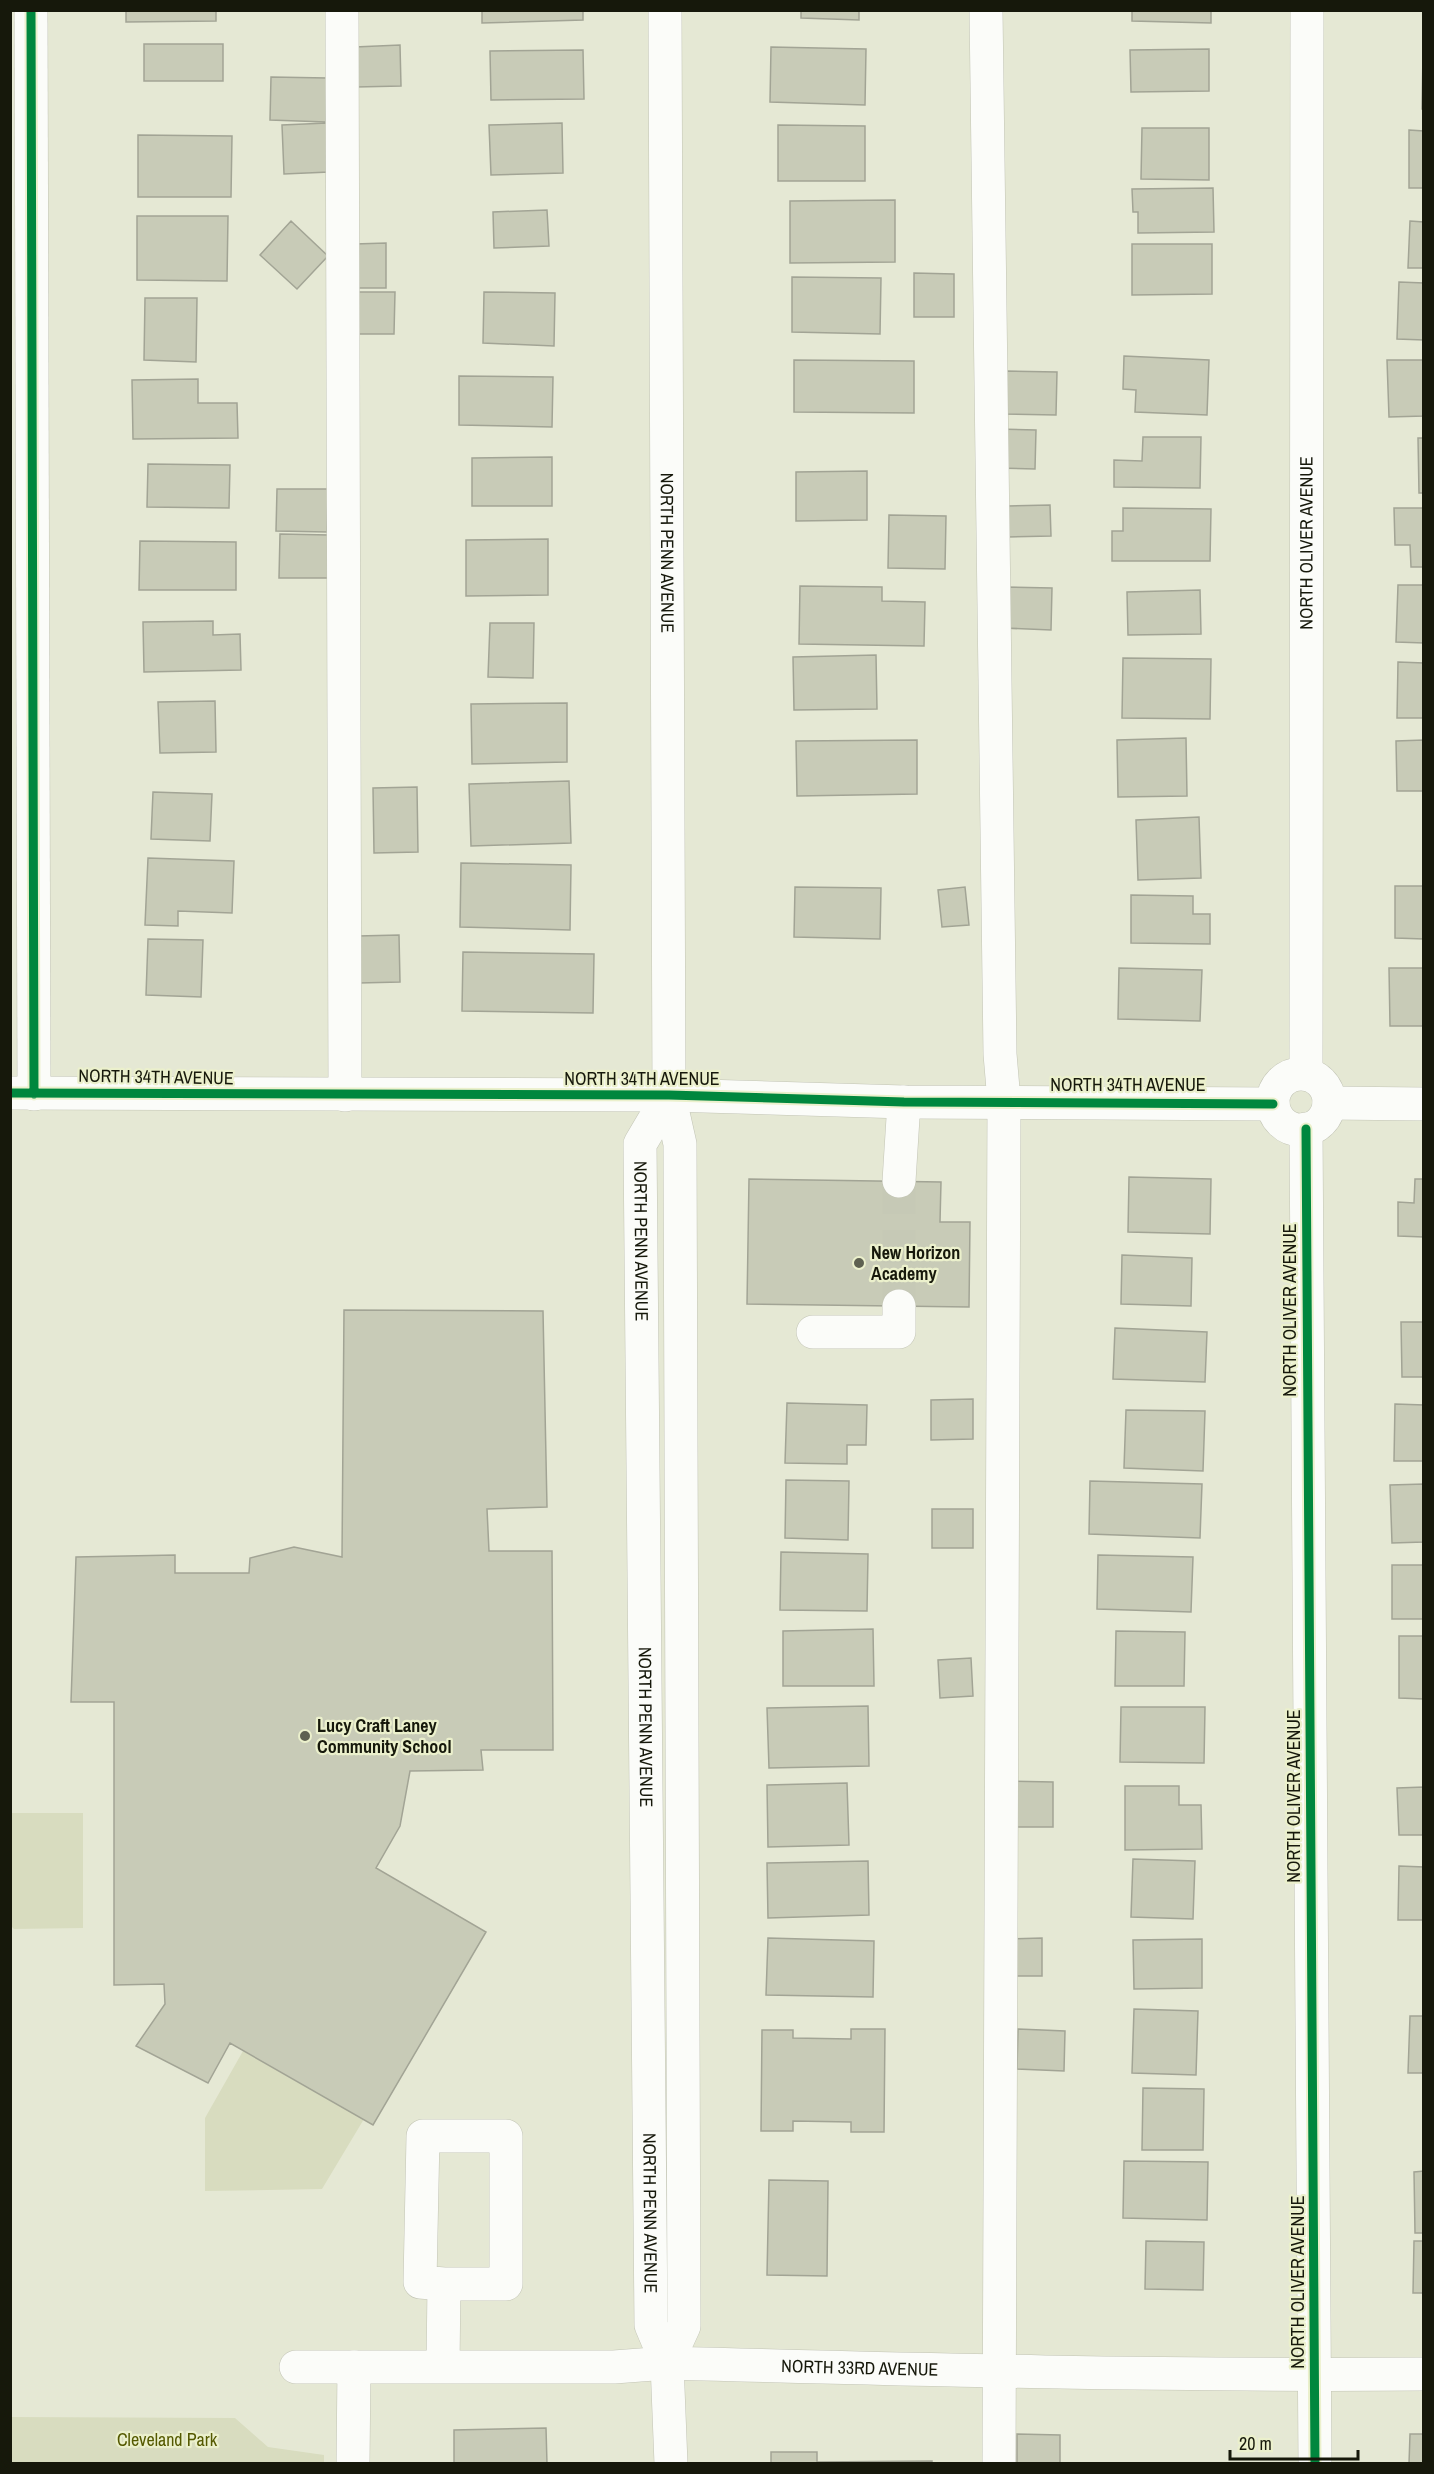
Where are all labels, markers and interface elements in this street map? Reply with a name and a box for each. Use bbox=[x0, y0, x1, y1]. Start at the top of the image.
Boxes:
street label: NORTH OLIVER AVENUE bbox=[1293, 456, 1319, 630]
street label: NORTH PENN AVENUE bbox=[655, 473, 680, 633]
street label: NORTH 34TH AVENUE bbox=[78, 1063, 234, 1090]
street label: NORTH 34TH AVENUE bbox=[564, 1066, 720, 1091]
street label: NORTH 34TH AVENUE bbox=[1050, 1072, 1206, 1097]
street label: NORTH PENN AVENUE bbox=[628, 1161, 655, 1321]
street label: NORTH OLIVER AVENUE bbox=[1277, 1223, 1302, 1397]
place label: New Horizon Academy bbox=[871, 1240, 960, 1286]
marker: New Horizon Academy bbox=[852, 1256, 866, 1270]
street label: NORTH PENN AVENUE bbox=[633, 1647, 659, 1807]
street label: NORTH OLIVER AVENUE bbox=[1281, 1709, 1306, 1883]
place label: Lucy Craft Laney Community School bbox=[317, 1713, 452, 1759]
marker: Lucy Craft Laney Community School bbox=[298, 1729, 312, 1743]
street label: NORTH PENN AVENUE bbox=[637, 2133, 664, 2293]
street label: NORTH OLIVER AVENUE bbox=[1285, 2195, 1310, 2369]
street label: NORTH 33RD AVENUE bbox=[781, 2353, 939, 2382]
scale bar bbox=[1230, 2423, 1358, 2461]
park label: Cleveland Park bbox=[117, 2427, 218, 2452]
text: 20 m bbox=[1239, 2431, 1272, 2456]

